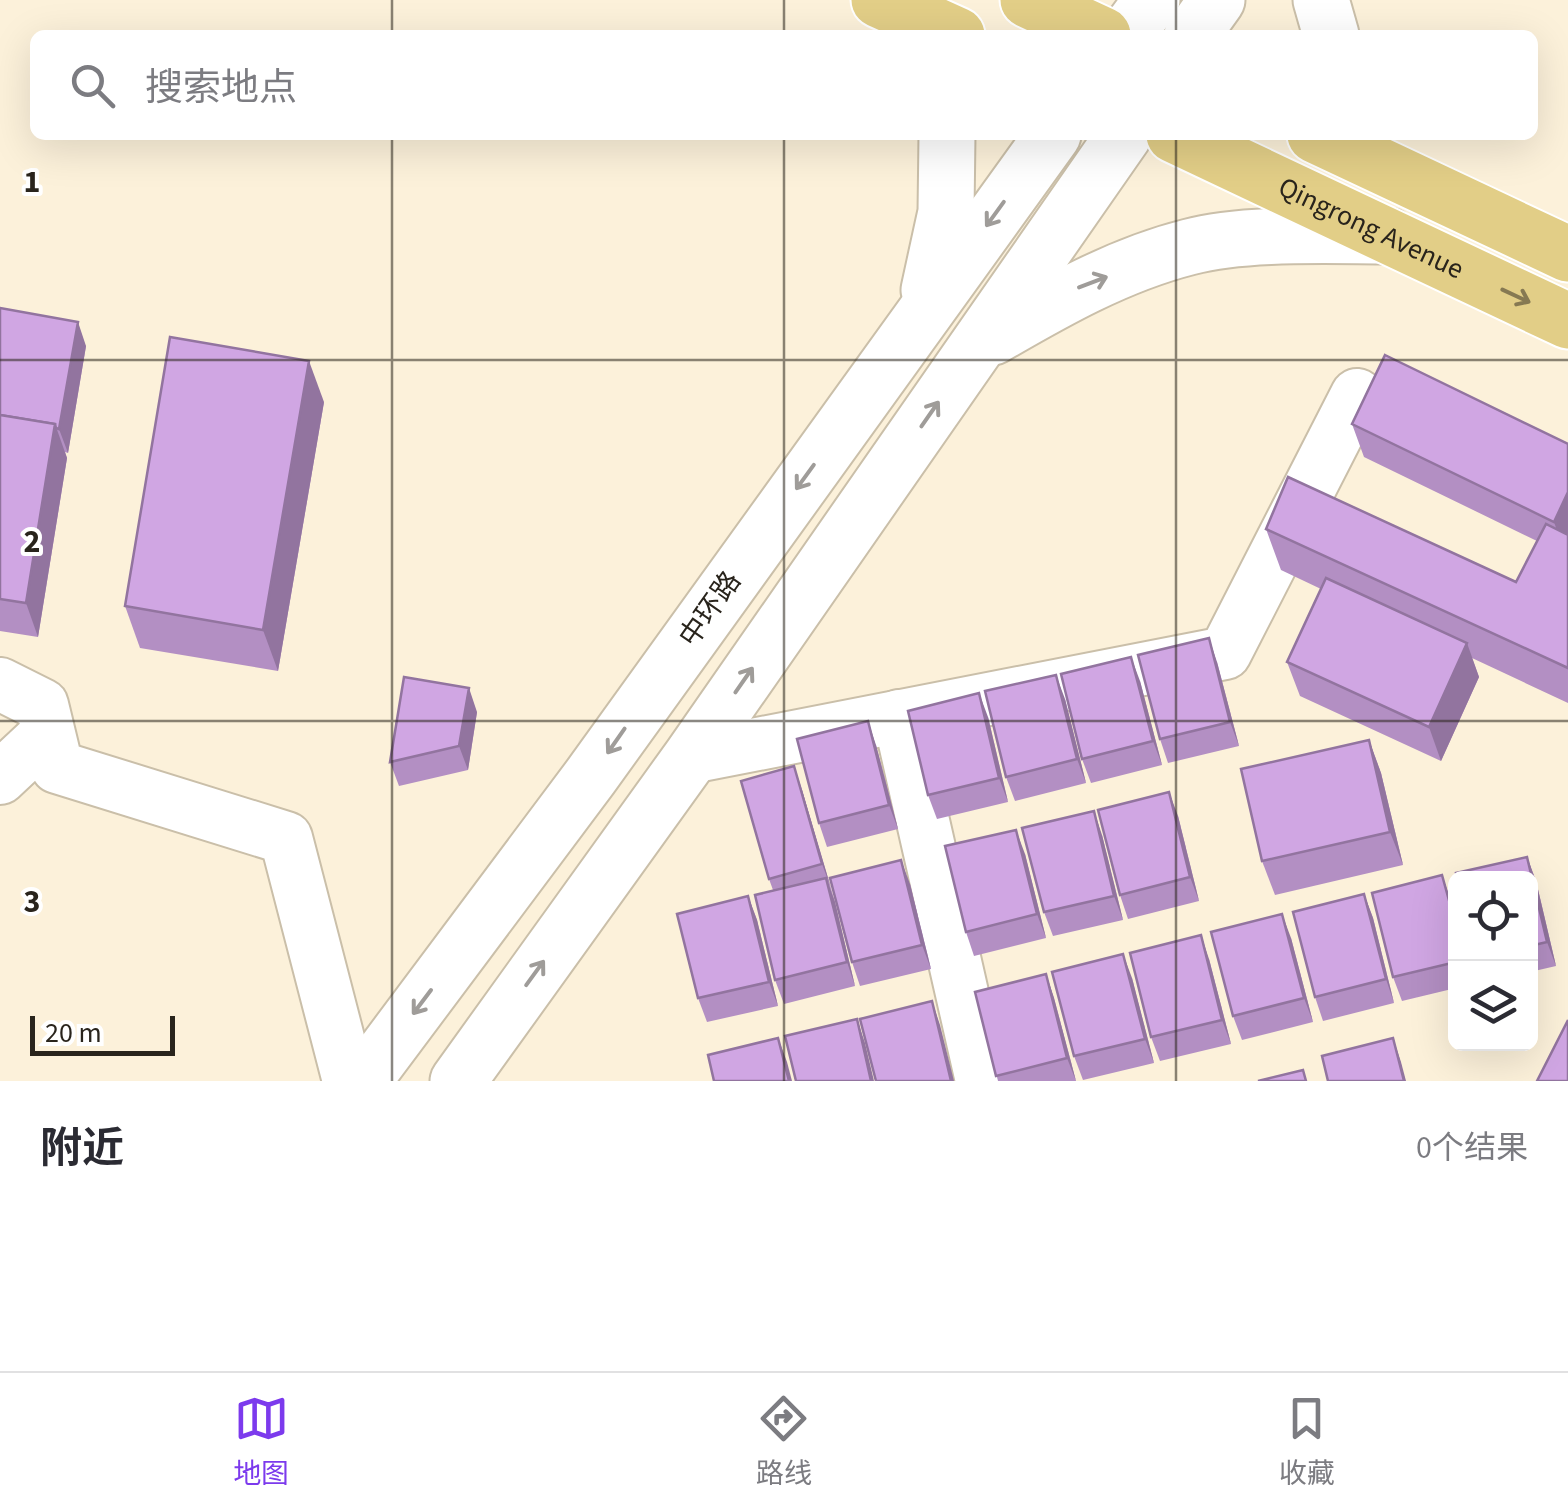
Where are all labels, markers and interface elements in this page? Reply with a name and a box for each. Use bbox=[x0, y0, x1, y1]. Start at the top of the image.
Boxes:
search box bbox=[30, 30, 1538, 140]
icon: search bbox=[65, 58, 120, 113]
text: 搜索地点 bbox=[145, 61, 297, 115]
text: 1 bbox=[24, 159, 40, 205]
street label: Qingrong Avenue bbox=[1272, 167, 1471, 289]
one-way arrow bbox=[985, 200, 1006, 227]
one-way arrow bbox=[1077, 272, 1108, 290]
one-way arrow bbox=[1500, 287, 1530, 306]
one-way arrow bbox=[919, 400, 940, 428]
one-way arrow bbox=[795, 463, 816, 490]
text: 2 bbox=[24, 519, 40, 565]
street label: 中环路 bbox=[670, 563, 750, 655]
one-way arrow bbox=[733, 667, 754, 695]
one-way arrow bbox=[605, 727, 626, 755]
map controls bbox=[1448, 871, 1538, 1051]
button: locate bbox=[1448, 871, 1538, 961]
text: 3 bbox=[24, 879, 40, 925]
one-way arrow bbox=[524, 960, 545, 988]
button: layers bbox=[1448, 961, 1538, 1051]
one-way arrow bbox=[411, 988, 432, 1015]
scale bar bbox=[30, 1011, 175, 1056]
text: 20 m bbox=[45, 1013, 102, 1053]
text: 附近 bbox=[40, 1119, 124, 1179]
text: 0个结果 bbox=[1416, 1125, 1528, 1171]
tab: 地图 bbox=[233, 1391, 289, 1494]
tab: 路线 bbox=[756, 1391, 812, 1494]
tab: 收藏 bbox=[1279, 1391, 1335, 1494]

